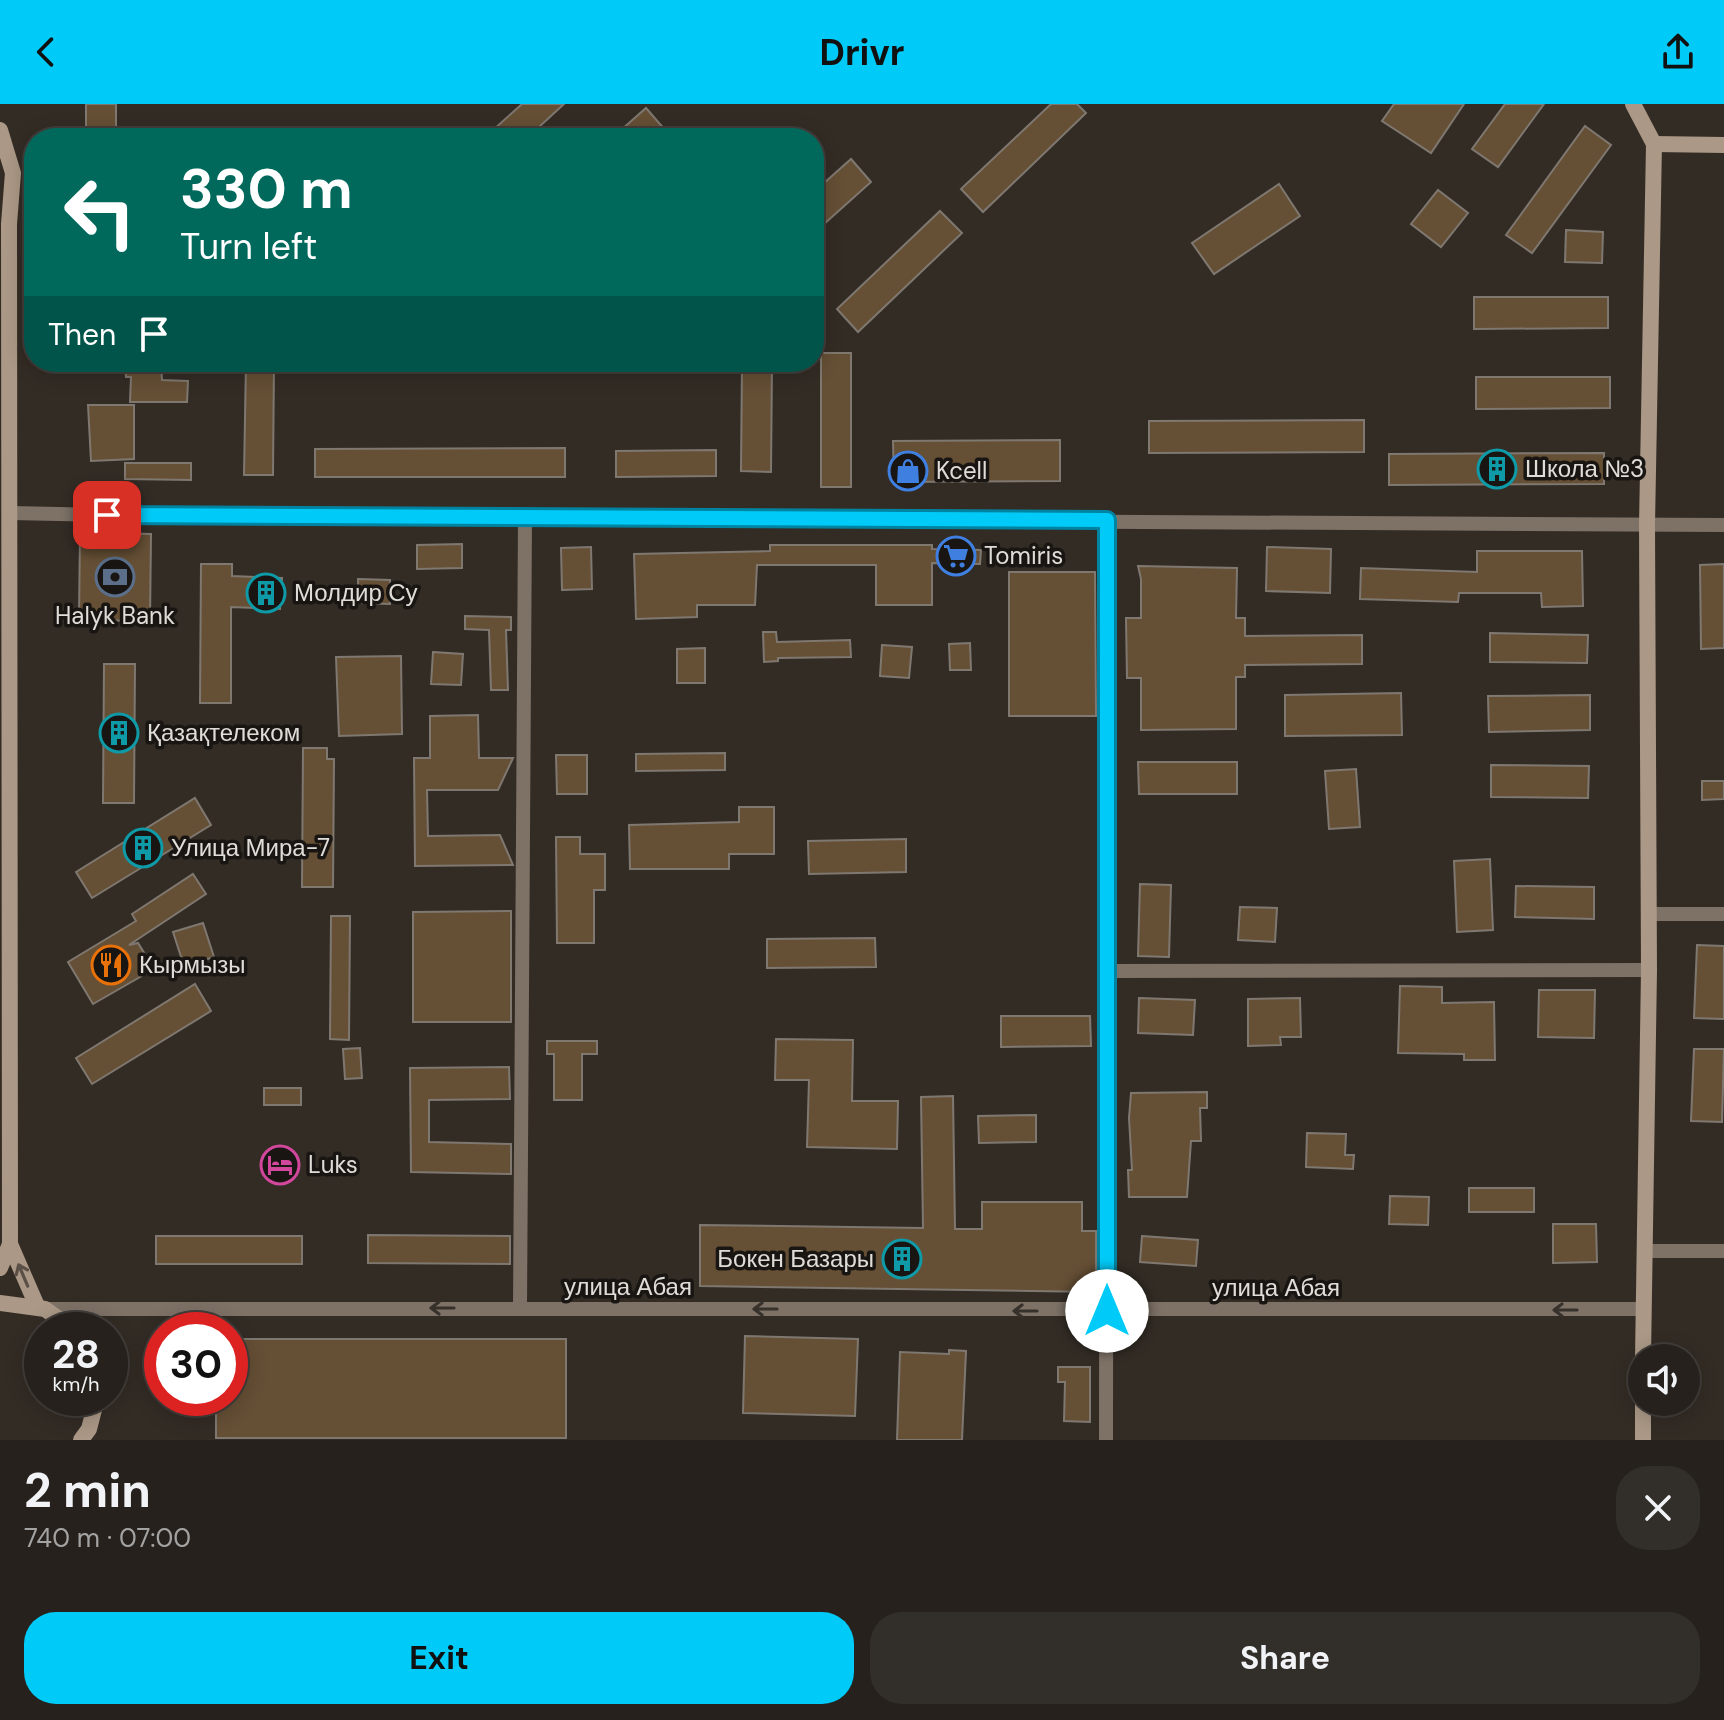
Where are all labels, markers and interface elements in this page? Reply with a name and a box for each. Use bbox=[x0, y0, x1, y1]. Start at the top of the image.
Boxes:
text: Drivr bbox=[819, 29, 905, 76]
icon: back bbox=[24, 30, 68, 74]
icon: share bbox=[1656, 30, 1700, 74]
text: 330 m bbox=[180, 152, 353, 225]
icon: left bbox=[48, 160, 152, 264]
text: Turn left bbox=[180, 223, 317, 270]
icon: arrive bbox=[132, 312, 176, 356]
text: Then bbox=[48, 315, 116, 354]
building icon: Школа №3 bbox=[1476, 448, 1518, 490]
shop icon: Kcell bbox=[887, 450, 929, 492]
place label: Школа №3 bbox=[1525, 453, 1644, 484]
place label: Kcell bbox=[936, 455, 987, 486]
pin bbox=[73, 481, 141, 549]
icon: arrive bbox=[85, 493, 129, 537]
supermarket icon: Tomiris bbox=[935, 535, 977, 577]
place label: Tomiris bbox=[984, 540, 1063, 571]
bank icon: Halyk Bank bbox=[94, 556, 136, 598]
building icon: Молдир Су bbox=[245, 572, 287, 614]
place label: Молдир Су bbox=[294, 577, 418, 608]
place label: Halyk Bank bbox=[55, 600, 175, 631]
building icon: Қазақтелеком bbox=[98, 712, 140, 754]
place label: Қазақтелеком bbox=[147, 717, 300, 748]
building icon: Улица Мира-7 bbox=[122, 827, 164, 869]
place label: Улица Мира-7 bbox=[171, 832, 330, 863]
restaurant icon: Кырмызы bbox=[90, 944, 132, 986]
place label: Кырмызы bbox=[139, 949, 246, 980]
hotel icon: Luks bbox=[259, 1144, 301, 1186]
place label: Luks bbox=[308, 1149, 358, 1180]
building icon: Бокен Базары bbox=[881, 1238, 923, 1280]
place label: Бокен Базары bbox=[717, 1243, 874, 1274]
one-way arrow bbox=[15, 1263, 30, 1288]
position arrow bbox=[1065, 1269, 1149, 1353]
street label: улица Абая bbox=[564, 1271, 692, 1302]
street label: улица Абая bbox=[1212, 1272, 1340, 1303]
one-way arrow bbox=[429, 1300, 456, 1316]
one-way arrow bbox=[752, 1301, 779, 1317]
one-way arrow bbox=[1552, 1302, 1579, 1318]
one-way arrow bbox=[1012, 1303, 1039, 1319]
speed limit sign: 30 bbox=[144, 1312, 248, 1416]
text: 28 bbox=[52, 1328, 100, 1380]
map controls bbox=[1628, 1344, 1700, 1416]
button: sound bbox=[1628, 1344, 1700, 1416]
text: km/h bbox=[52, 1371, 100, 1397]
text: 2 min bbox=[24, 1459, 151, 1522]
button: close bbox=[1616, 1466, 1700, 1550]
text: 740 m · 07:00 bbox=[24, 1521, 191, 1555]
button: Exit bbox=[24, 1612, 854, 1704]
button: Share bbox=[870, 1612, 1700, 1704]

